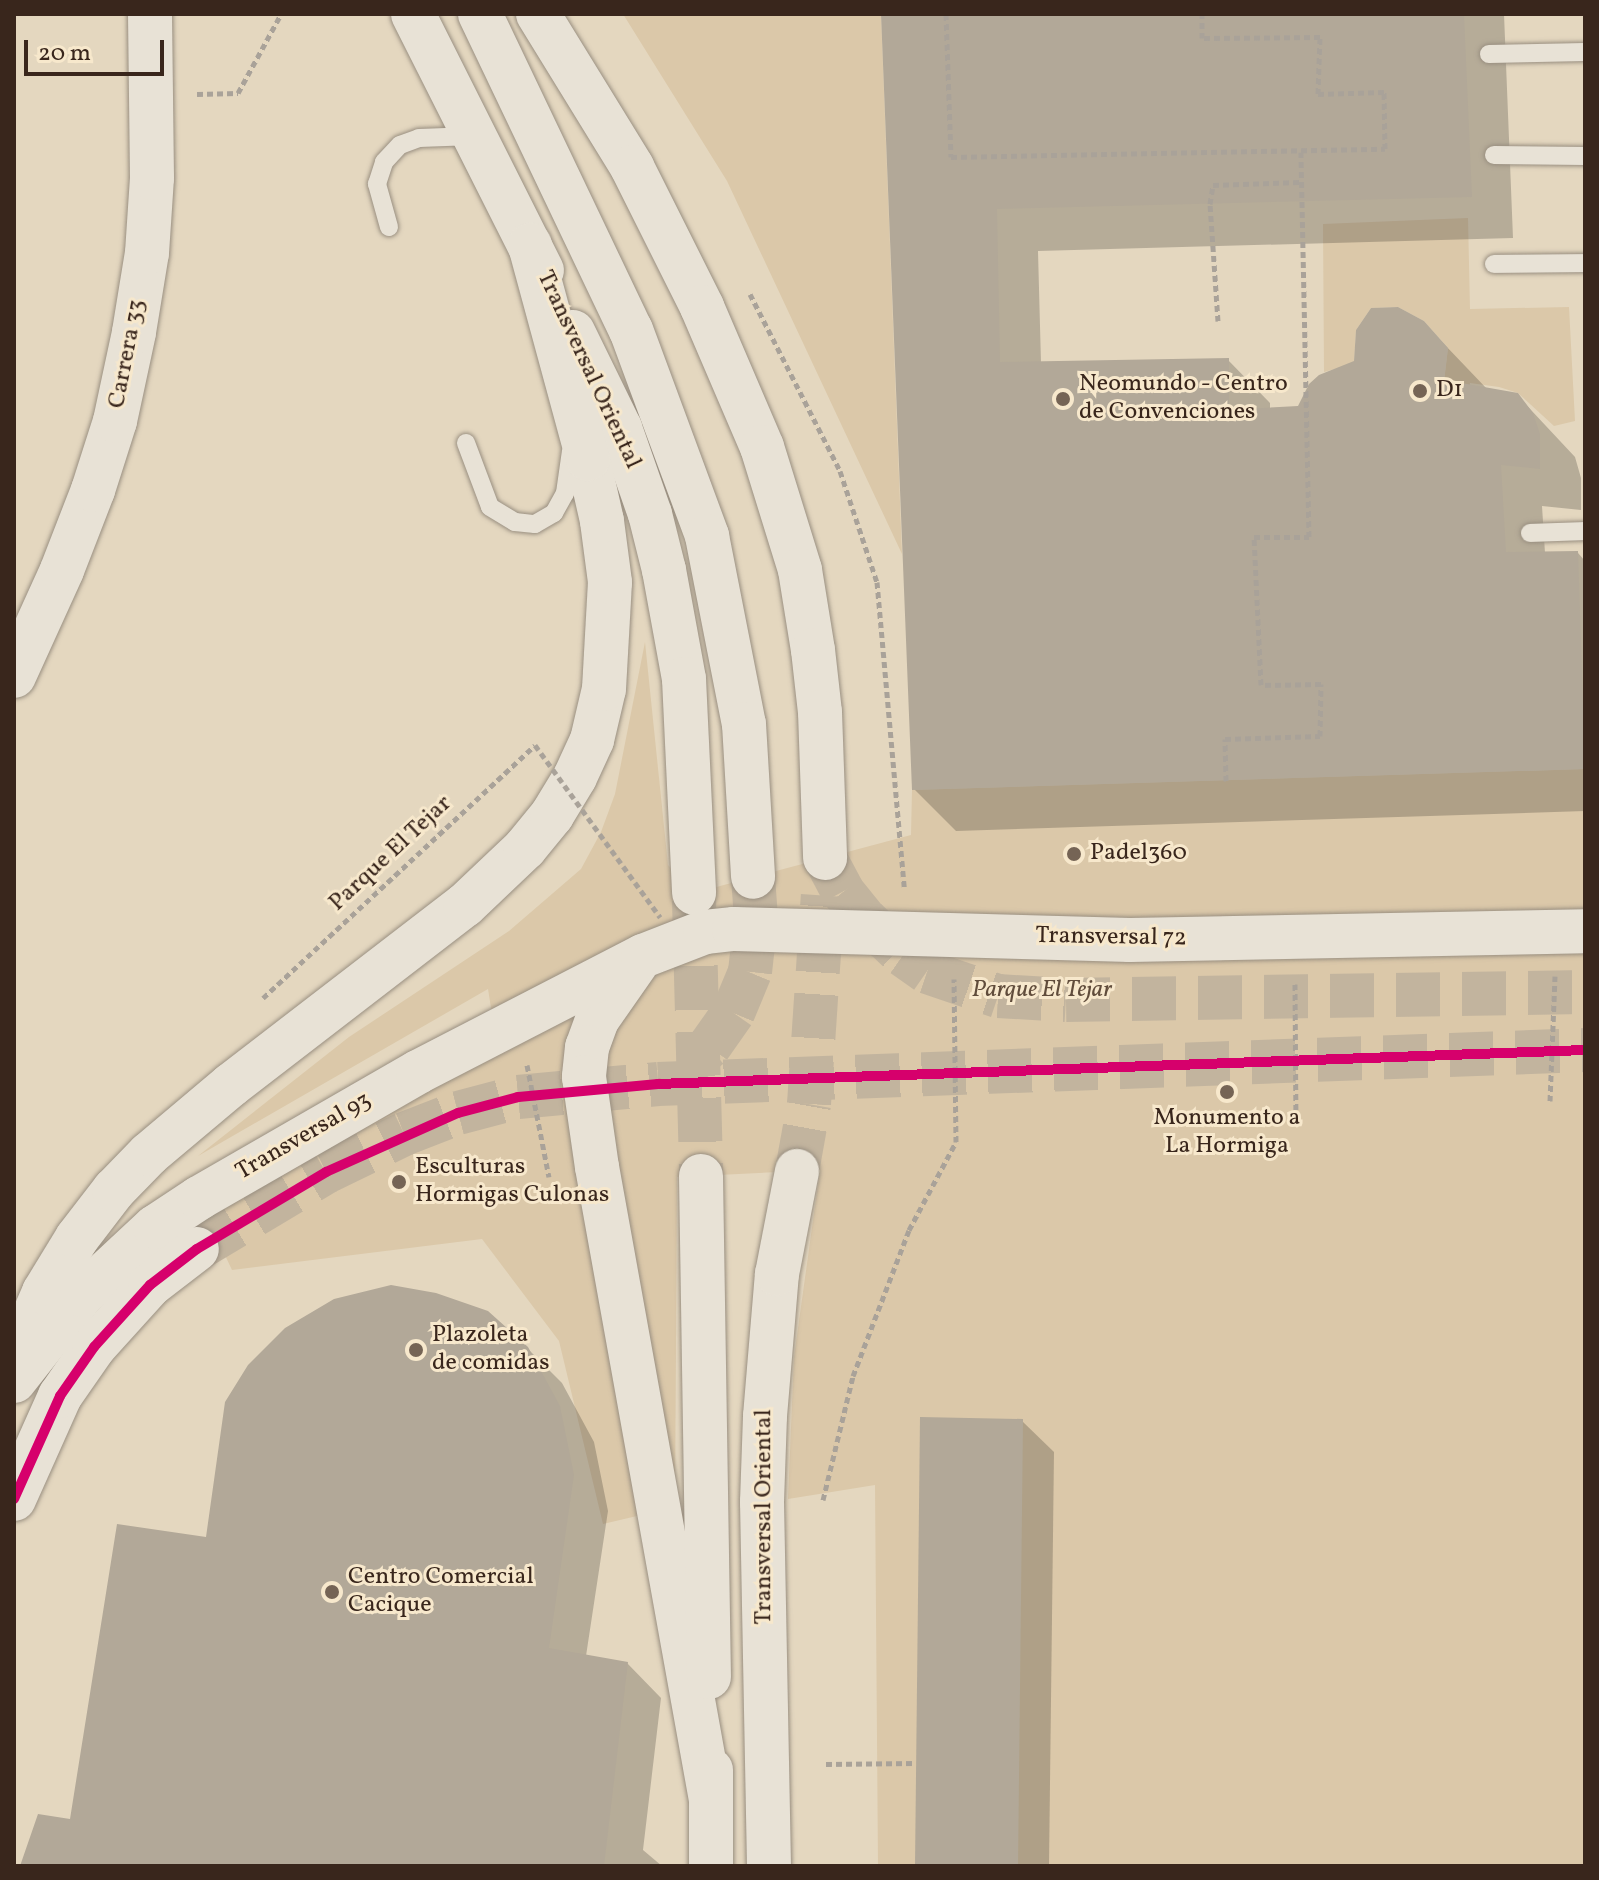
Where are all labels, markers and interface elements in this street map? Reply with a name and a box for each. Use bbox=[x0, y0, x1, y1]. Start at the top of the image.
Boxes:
scale bar bbox=[28, 24, 168, 74]
text: 20 m bbox=[38, 37, 91, 71]
street label: Transversal Oriental bbox=[529, 266, 647, 474]
street label: Carrera 33 bbox=[103, 297, 153, 411]
place label: Neomundo - Centro de Convenciones bbox=[1079, 371, 1289, 427]
place label: D1 bbox=[1436, 377, 1463, 405]
marker: D1 bbox=[1411, 382, 1429, 400]
marker: Neomundo - Centro de Convenciones bbox=[1054, 390, 1072, 408]
street label: Parque El Tejar bbox=[324, 790, 458, 918]
place label: Padel360 bbox=[1090, 840, 1187, 868]
marker: Padel360 bbox=[1065, 845, 1083, 863]
street label: Transversal 72 bbox=[1035, 922, 1187, 954]
park label: Parque El Tejar bbox=[972, 977, 1112, 1005]
marker: Monumento a La Hormiga bbox=[1218, 1083, 1236, 1101]
street label: Transversal 93 bbox=[231, 1087, 377, 1187]
place label: Monumento a La Hormiga bbox=[1153, 1105, 1301, 1161]
place label: Esculturas Hormigas Culonas bbox=[415, 1154, 609, 1210]
marker: Esculturas Hormigas Culonas bbox=[390, 1173, 408, 1191]
place label: Plazoleta de comidas bbox=[432, 1322, 549, 1378]
marker: Plazoleta de comidas bbox=[407, 1341, 425, 1359]
street label: Transversal Oriental bbox=[751, 1409, 779, 1625]
place label: Centro Comercial Cacique bbox=[348, 1564, 534, 1620]
marker: Centro Comercial Cacique bbox=[323, 1583, 341, 1601]

